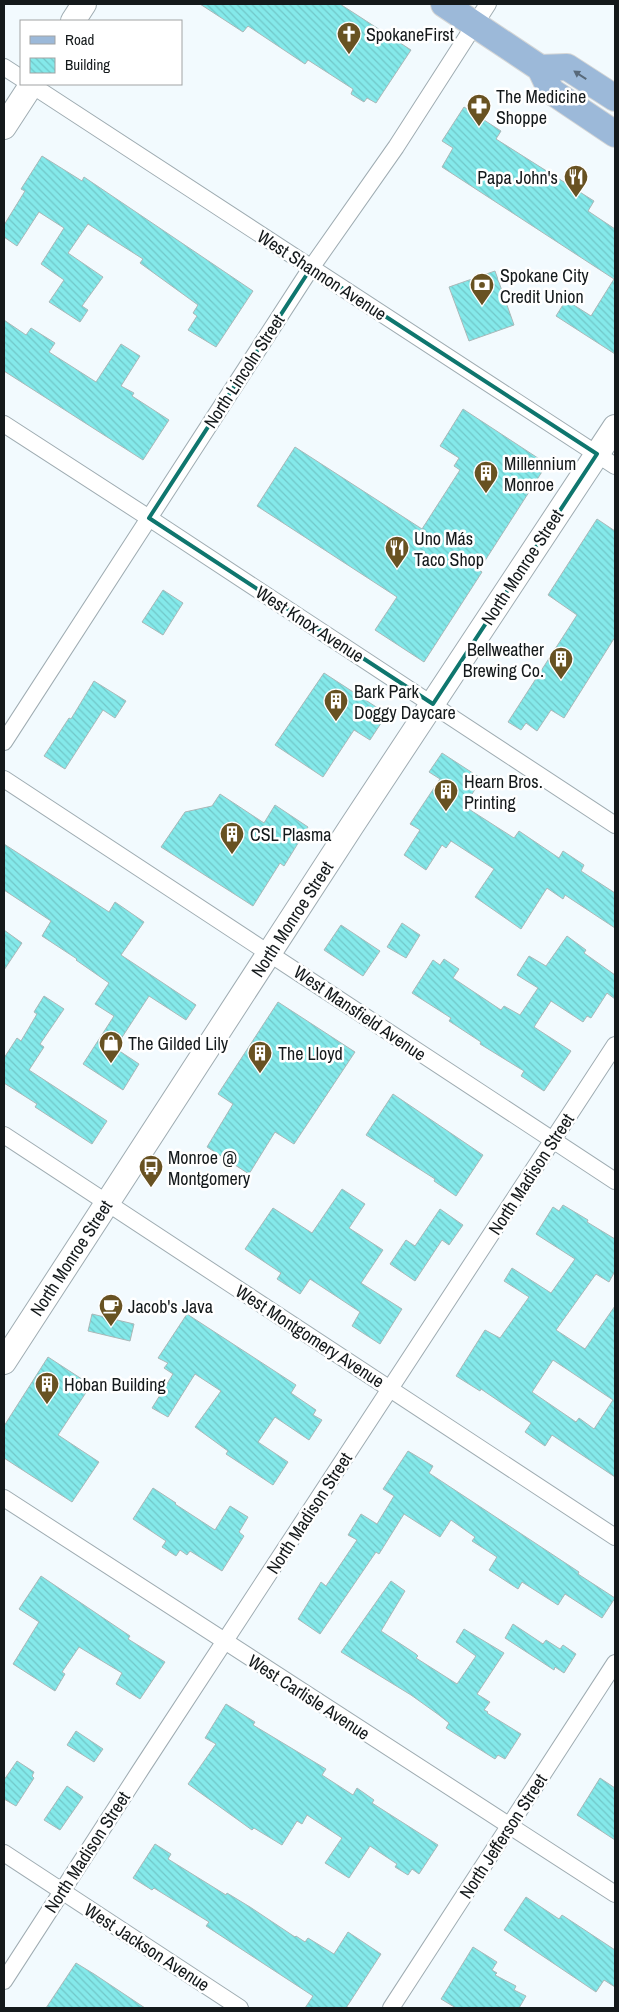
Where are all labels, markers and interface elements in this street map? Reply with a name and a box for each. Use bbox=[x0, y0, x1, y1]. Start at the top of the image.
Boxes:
legend bbox=[20, 20, 182, 85]
church icon: SpokaneFirst bbox=[336, 21, 362, 55]
place label: SpokaneFirst bbox=[366, 22, 454, 47]
text: Road bbox=[65, 29, 94, 50]
text: Building bbox=[65, 54, 110, 75]
one-way arrow bbox=[573, 70, 586, 79]
place label: The Medicine Shoppe bbox=[496, 84, 586, 130]
pharmacy icon: The Medicine Shoppe bbox=[466, 93, 492, 127]
restaurant icon: Papa John's bbox=[563, 164, 589, 198]
place label: Papa John's bbox=[477, 165, 558, 190]
street label: West Shannon Avenue bbox=[252, 224, 392, 326]
place label: Spokane City Credit Union bbox=[500, 263, 589, 309]
bank icon: Spokane City Credit Union bbox=[469, 272, 495, 306]
street label: North Lincoln Street bbox=[198, 309, 290, 433]
place label: Millennium Monroe bbox=[504, 451, 576, 497]
building icon: Millennium Monroe bbox=[473, 460, 499, 494]
street label: North Monroe Street bbox=[475, 504, 569, 630]
place label: Uno Más Taco Shop bbox=[414, 526, 484, 572]
restaurant icon: Uno Más Taco Shop bbox=[384, 535, 410, 569]
street label: West Knox Avenue bbox=[251, 580, 369, 668]
place label: Bellweather Brewing Co. bbox=[463, 637, 544, 683]
building icon: Bellweather Brewing Co. bbox=[548, 646, 574, 680]
place label: Bark Park Doggy Daycare bbox=[354, 679, 456, 725]
building icon: Bark Park Doggy Daycare bbox=[323, 688, 349, 722]
place label: Hearn Bros. Printing bbox=[464, 769, 543, 815]
building icon: Hearn Bros. Printing bbox=[433, 778, 459, 812]
building icon: CSL Plasma bbox=[219, 821, 245, 855]
place label: CSL Plasma bbox=[250, 822, 332, 847]
street label: North Monroe Street bbox=[245, 856, 339, 982]
street label: West Mansfield Avenue bbox=[289, 959, 431, 1067]
shop icon: The Gilded Lily bbox=[98, 1030, 124, 1064]
place label: The Gilded Lily bbox=[128, 1031, 229, 1056]
building icon: The Lloyd bbox=[247, 1040, 273, 1074]
place label: The Lloyd bbox=[278, 1041, 343, 1066]
street label: North Madison Street bbox=[482, 1108, 580, 1240]
place label: Monroe @ Montgomery bbox=[168, 1145, 251, 1191]
bus stop icon: Monroe @ Montgomery bbox=[138, 1154, 164, 1188]
street label: North Monroe Street bbox=[24, 1195, 118, 1321]
street label: West Montgomery Avenue bbox=[231, 1279, 389, 1393]
cafe icon: Jacob's Java bbox=[98, 1293, 124, 1327]
place label: Jacob's Java bbox=[128, 1294, 213, 1319]
building icon: Hoban Building bbox=[34, 1371, 60, 1405]
place label: Hoban Building bbox=[64, 1372, 167, 1397]
street label: North Madison Street bbox=[260, 1447, 358, 1579]
street label: West Carlisle Avenue bbox=[243, 1648, 375, 1746]
street label: North Jefferson Street bbox=[453, 1769, 553, 1903]
street label: North Madison Street bbox=[38, 1786, 136, 1918]
street label: West Jackson Avenue bbox=[79, 1897, 215, 1997]

